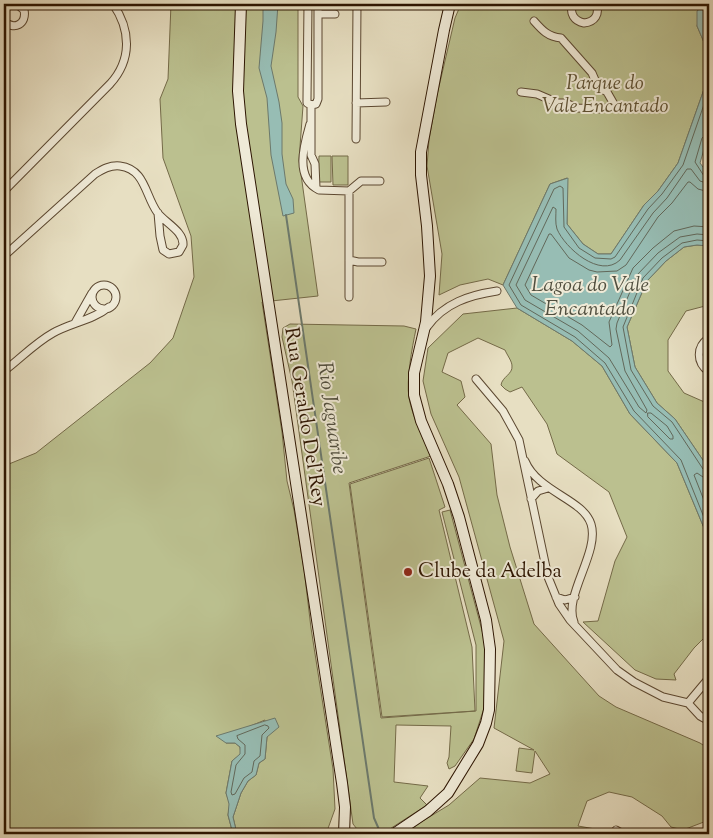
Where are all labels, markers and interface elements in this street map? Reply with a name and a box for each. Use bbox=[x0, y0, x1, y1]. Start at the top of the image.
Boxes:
park label: Parque do Vale Encantado bbox=[542, 70, 668, 122]
water label: Lagoa do Vale Encantado bbox=[531, 271, 649, 325]
street label: Rua Geraldo Del'Rey bbox=[275, 325, 333, 509]
water label: Rio Jaguaribe bbox=[308, 360, 354, 476]
place label: Clube da Adelba bbox=[418, 558, 562, 587]
marker: Clube da Adelba bbox=[402, 566, 414, 578]

